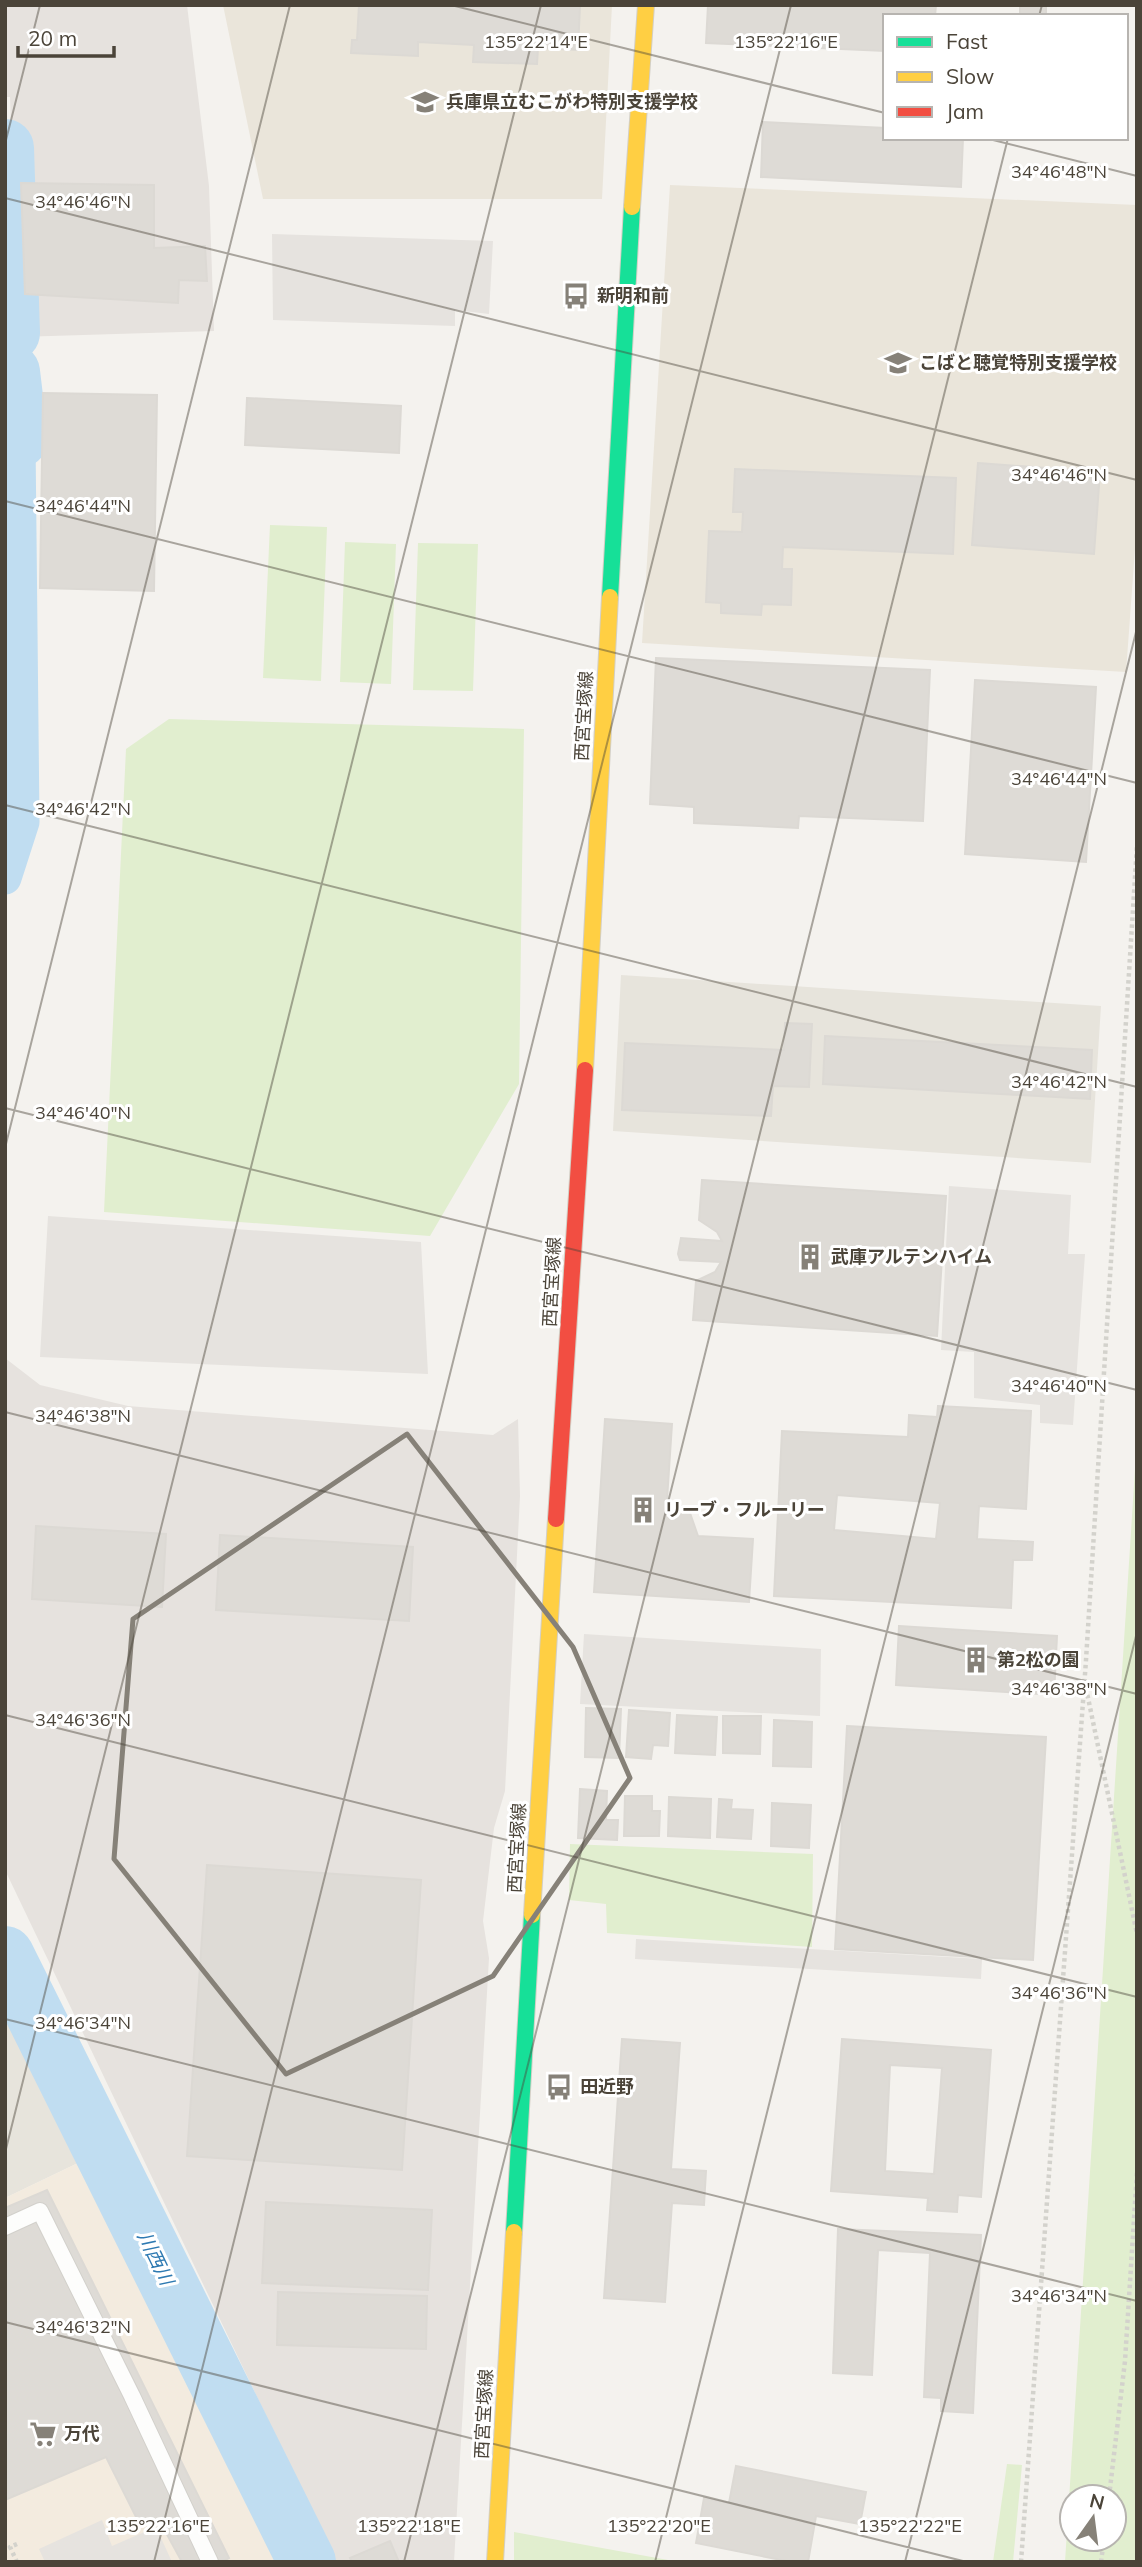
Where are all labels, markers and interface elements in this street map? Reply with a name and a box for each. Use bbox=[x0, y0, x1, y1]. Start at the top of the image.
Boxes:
scale bar bbox=[18, 14, 114, 58]
legend bbox=[883, 14, 1128, 140]
text: 20 m bbox=[28, 25, 77, 51]
text: Fast bbox=[946, 28, 988, 54]
text: 135°22'14"E bbox=[484, 30, 588, 53]
text: 135°22'16"E bbox=[734, 30, 838, 53]
text: Slow bbox=[946, 63, 994, 89]
school or university icon: 兵庫県立むこがわ特別支援学校 bbox=[410, 87, 440, 117]
place label: 兵庫県立むこがわ特別支援学校 bbox=[446, 90, 698, 113]
text: Jam bbox=[946, 98, 984, 124]
text: 34°46'48"N bbox=[1011, 160, 1107, 183]
text: 34°46'46"N bbox=[35, 190, 131, 213]
bus stop icon: 新明和前 bbox=[561, 281, 591, 311]
place label: 新明和前 bbox=[597, 284, 669, 307]
school or university icon: こばと聴覚特別支援学校 bbox=[883, 348, 913, 378]
place label: こばと聴覚特別支援学校 bbox=[919, 351, 1117, 374]
text: 34°46'46"N bbox=[1011, 463, 1107, 486]
text: 34°46'44"N bbox=[35, 494, 131, 517]
street label: 西宮宝塚線 bbox=[570, 670, 597, 762]
text: 34°46'44"N bbox=[1011, 767, 1107, 790]
text: 34°46'42"N bbox=[35, 797, 131, 820]
text: 34°46'42"N bbox=[1011, 1070, 1107, 1093]
text: 34°46'40"N bbox=[35, 1101, 131, 1124]
street label: 西宮宝塚線 bbox=[538, 1236, 565, 1328]
building icon: 武庫アルテンハイム bbox=[795, 1242, 825, 1272]
place label: 武庫アルテンハイム bbox=[831, 1245, 992, 1268]
text: 34°46'40"N bbox=[1011, 1374, 1107, 1397]
text: 34°46'38"N bbox=[35, 1404, 131, 1427]
building icon: リーブ・フルーリー bbox=[628, 1495, 658, 1525]
place label: リーブ・フルーリー bbox=[664, 1498, 825, 1521]
building icon: 第2松の園 bbox=[961, 1645, 991, 1675]
place label: 第2松の園 bbox=[997, 1648, 1080, 1671]
text: 34°46'38"N bbox=[1011, 1677, 1107, 1700]
text: 34°46'36"N bbox=[35, 1708, 131, 1731]
street label: 西宮宝塚線 bbox=[503, 1802, 530, 1894]
text: 34°46'36"N bbox=[1011, 1981, 1107, 2004]
text: 34°46'34"N bbox=[35, 2011, 131, 2034]
bus stop icon: 田近野 bbox=[544, 2072, 574, 2102]
place label: 田近野 bbox=[580, 2075, 634, 2098]
water label: 川西川 bbox=[133, 2227, 180, 2291]
text: 34°46'34"N bbox=[1011, 2284, 1107, 2307]
text: 34°46'32"N bbox=[35, 2315, 131, 2338]
street label: 西宮宝塚線 bbox=[470, 2368, 497, 2460]
supermarket icon: 万代 bbox=[28, 2419, 58, 2449]
place label: 万代 bbox=[64, 2422, 100, 2445]
north arrow bbox=[1058, 2483, 1128, 2553]
text: N bbox=[1087, 2488, 1107, 2515]
text: 135°22'16"E bbox=[106, 2514, 210, 2537]
text: 135°22'18"E bbox=[357, 2514, 461, 2537]
text: 135°22'20"E bbox=[607, 2514, 711, 2537]
text: 135°22'22"E bbox=[858, 2514, 962, 2537]

